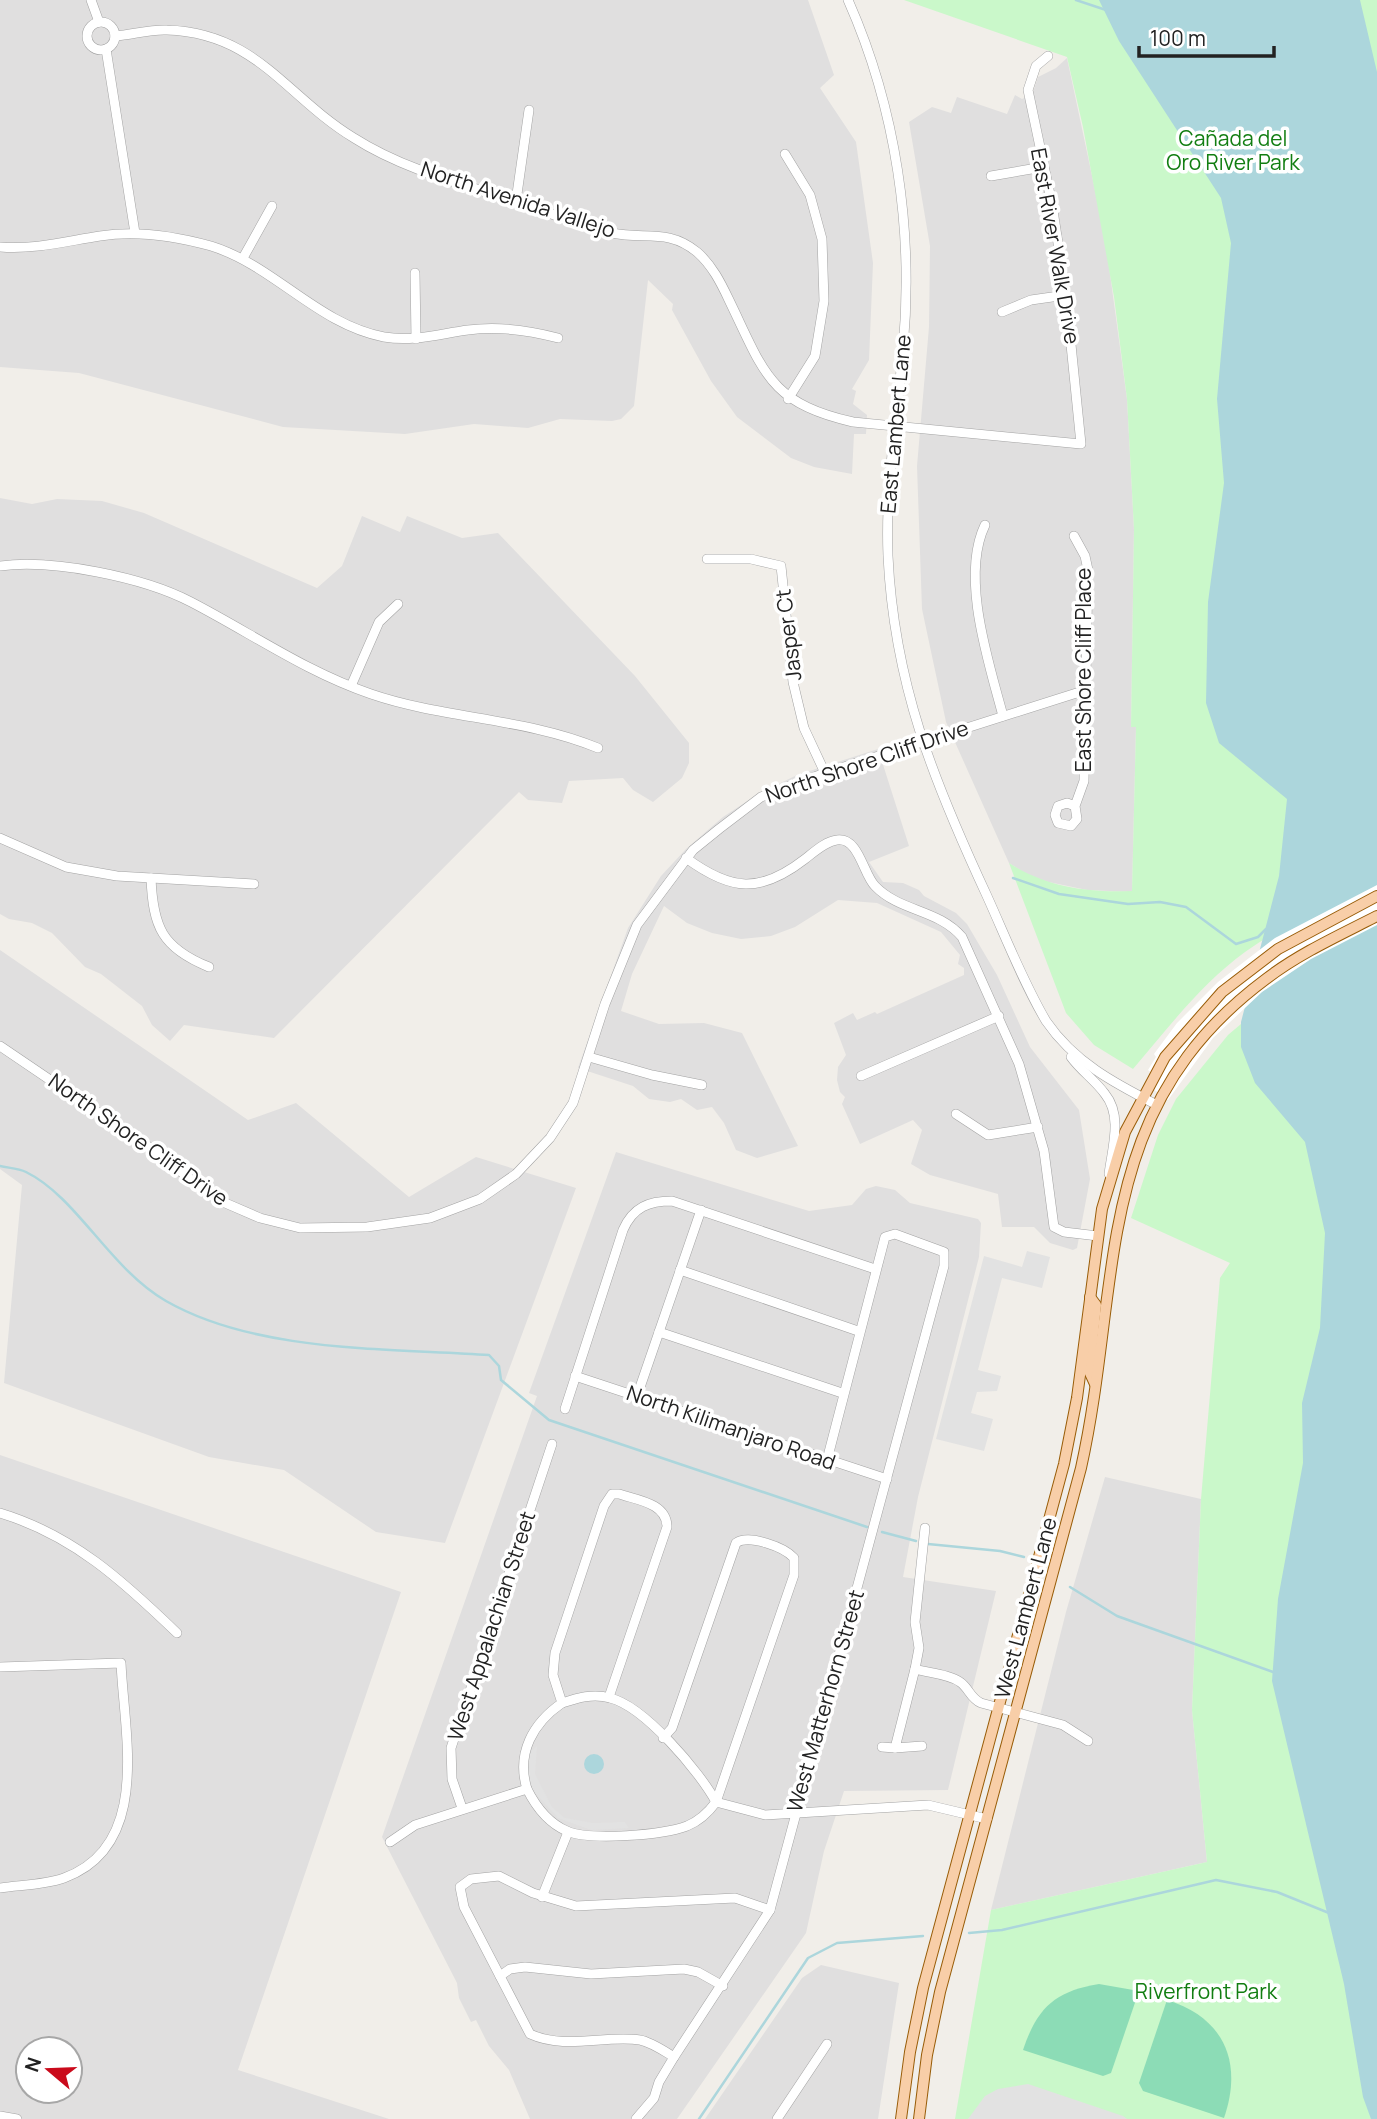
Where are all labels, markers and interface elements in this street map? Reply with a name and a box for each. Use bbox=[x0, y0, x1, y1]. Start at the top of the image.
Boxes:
scale bar bbox=[1139, 14, 1274, 58]
text: 100 m bbox=[1150, 24, 1206, 52]
park label: Cañada del Oro River Park bbox=[1166, 124, 1300, 176]
street label: East River Walk Drive bbox=[1025, 146, 1087, 346]
street label: North Avenida Vallejo bbox=[417, 154, 619, 244]
street label: East Lambert Lane bbox=[873, 333, 917, 515]
street label: East Shore Cliff Place bbox=[1069, 568, 1097, 772]
street label: Jasper Ct bbox=[768, 588, 808, 683]
street label: North Shore Cliff Drive bbox=[761, 713, 972, 809]
street label: North Shore Cliff Drive bbox=[43, 1067, 234, 1212]
street label: North Kilimanjaro Road bbox=[623, 1378, 840, 1476]
street label: West Appalachian Street bbox=[441, 1507, 541, 1744]
street label: West Lambert Lane bbox=[987, 1514, 1063, 1701]
street label: West Matterhorn Street bbox=[780, 1586, 870, 1815]
park label: Riverfront Park bbox=[1135, 1977, 1278, 2005]
north arrow bbox=[14, 2035, 84, 2105]
text: N bbox=[18, 2054, 47, 2075]

